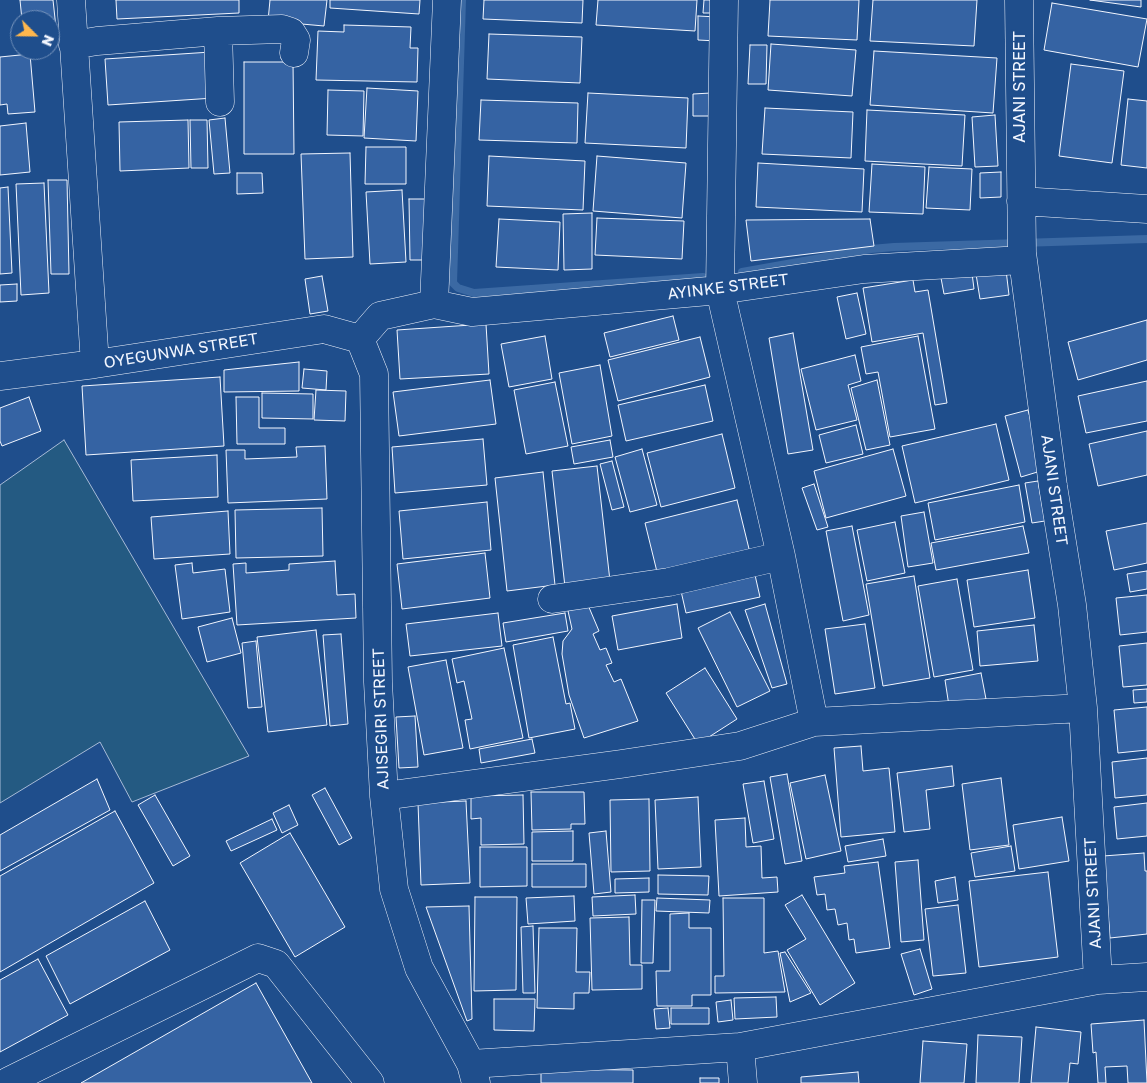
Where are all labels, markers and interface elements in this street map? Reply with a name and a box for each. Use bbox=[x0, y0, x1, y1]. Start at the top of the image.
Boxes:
north arrow bbox=[10, 10, 60, 60]
street label: AJANI STREET bbox=[1010, 31, 1030, 143]
text: N bbox=[38, 32, 58, 49]
street label: AYINKE STREET bbox=[666, 270, 790, 304]
street label: OYEGUNWA STREET bbox=[102, 329, 260, 373]
street label: AJANI STREET bbox=[1037, 433, 1071, 547]
street label: AJISEGIRI STREET bbox=[369, 648, 393, 790]
street label: AJANI STREET bbox=[1080, 837, 1106, 949]

